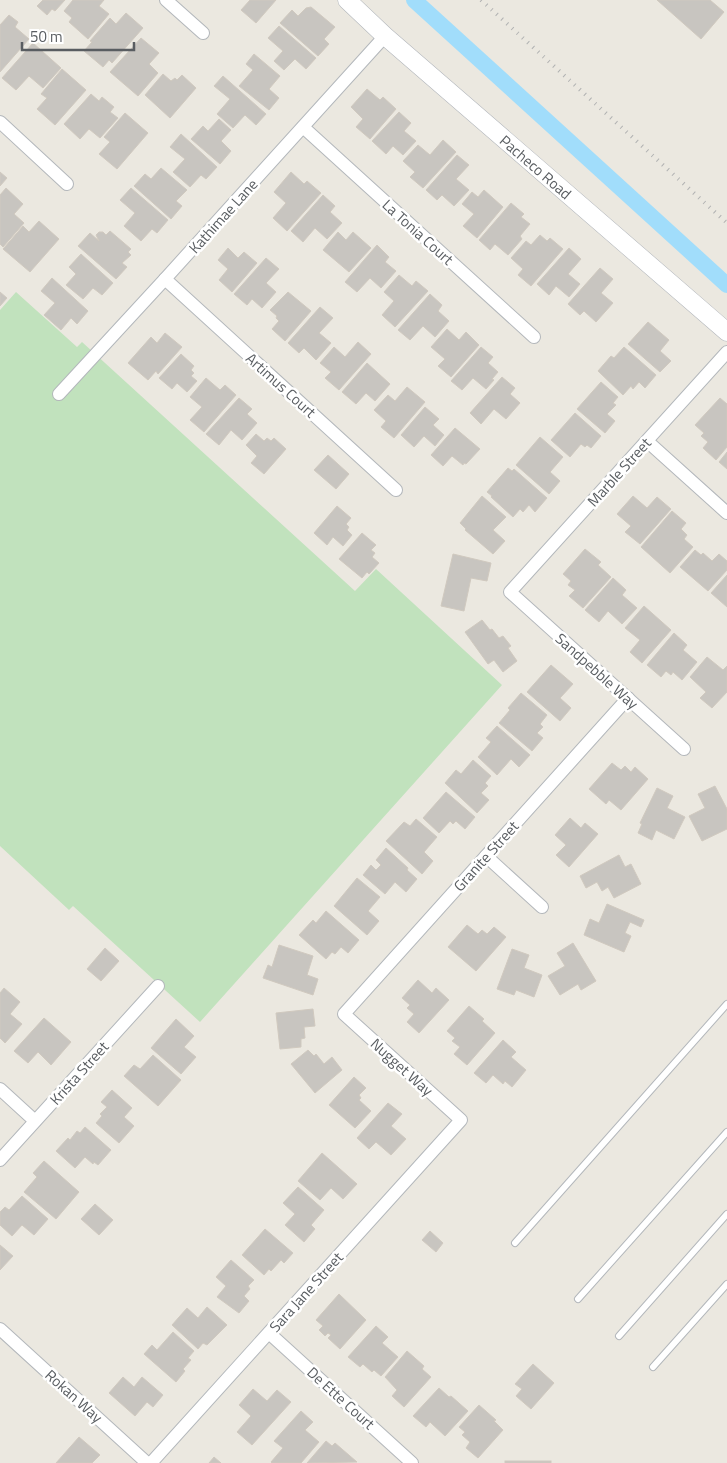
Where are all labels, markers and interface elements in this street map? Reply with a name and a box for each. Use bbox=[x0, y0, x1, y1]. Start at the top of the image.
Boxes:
scale bar bbox=[22, 20, 135, 52]
text: 50 m bbox=[30, 25, 63, 48]
street label: Pacheco Road bbox=[495, 129, 577, 204]
street label: Kathimae Lane bbox=[183, 173, 263, 259]
street label: La Tonia Court bbox=[377, 194, 459, 271]
street label: Artimus Court bbox=[241, 347, 322, 423]
street label: Marble Street bbox=[582, 432, 657, 512]
street label: Sandpebble Way bbox=[550, 627, 644, 715]
street label: Granite Street bbox=[448, 815, 525, 896]
street label: Nugget Way bbox=[366, 1033, 438, 1101]
street label: Krista Street bbox=[44, 1036, 114, 1110]
street label: Sara Jane Street bbox=[264, 1246, 349, 1337]
street label: De Ette Court bbox=[302, 1361, 381, 1435]
street label: Rokan Way bbox=[40, 1364, 108, 1428]

